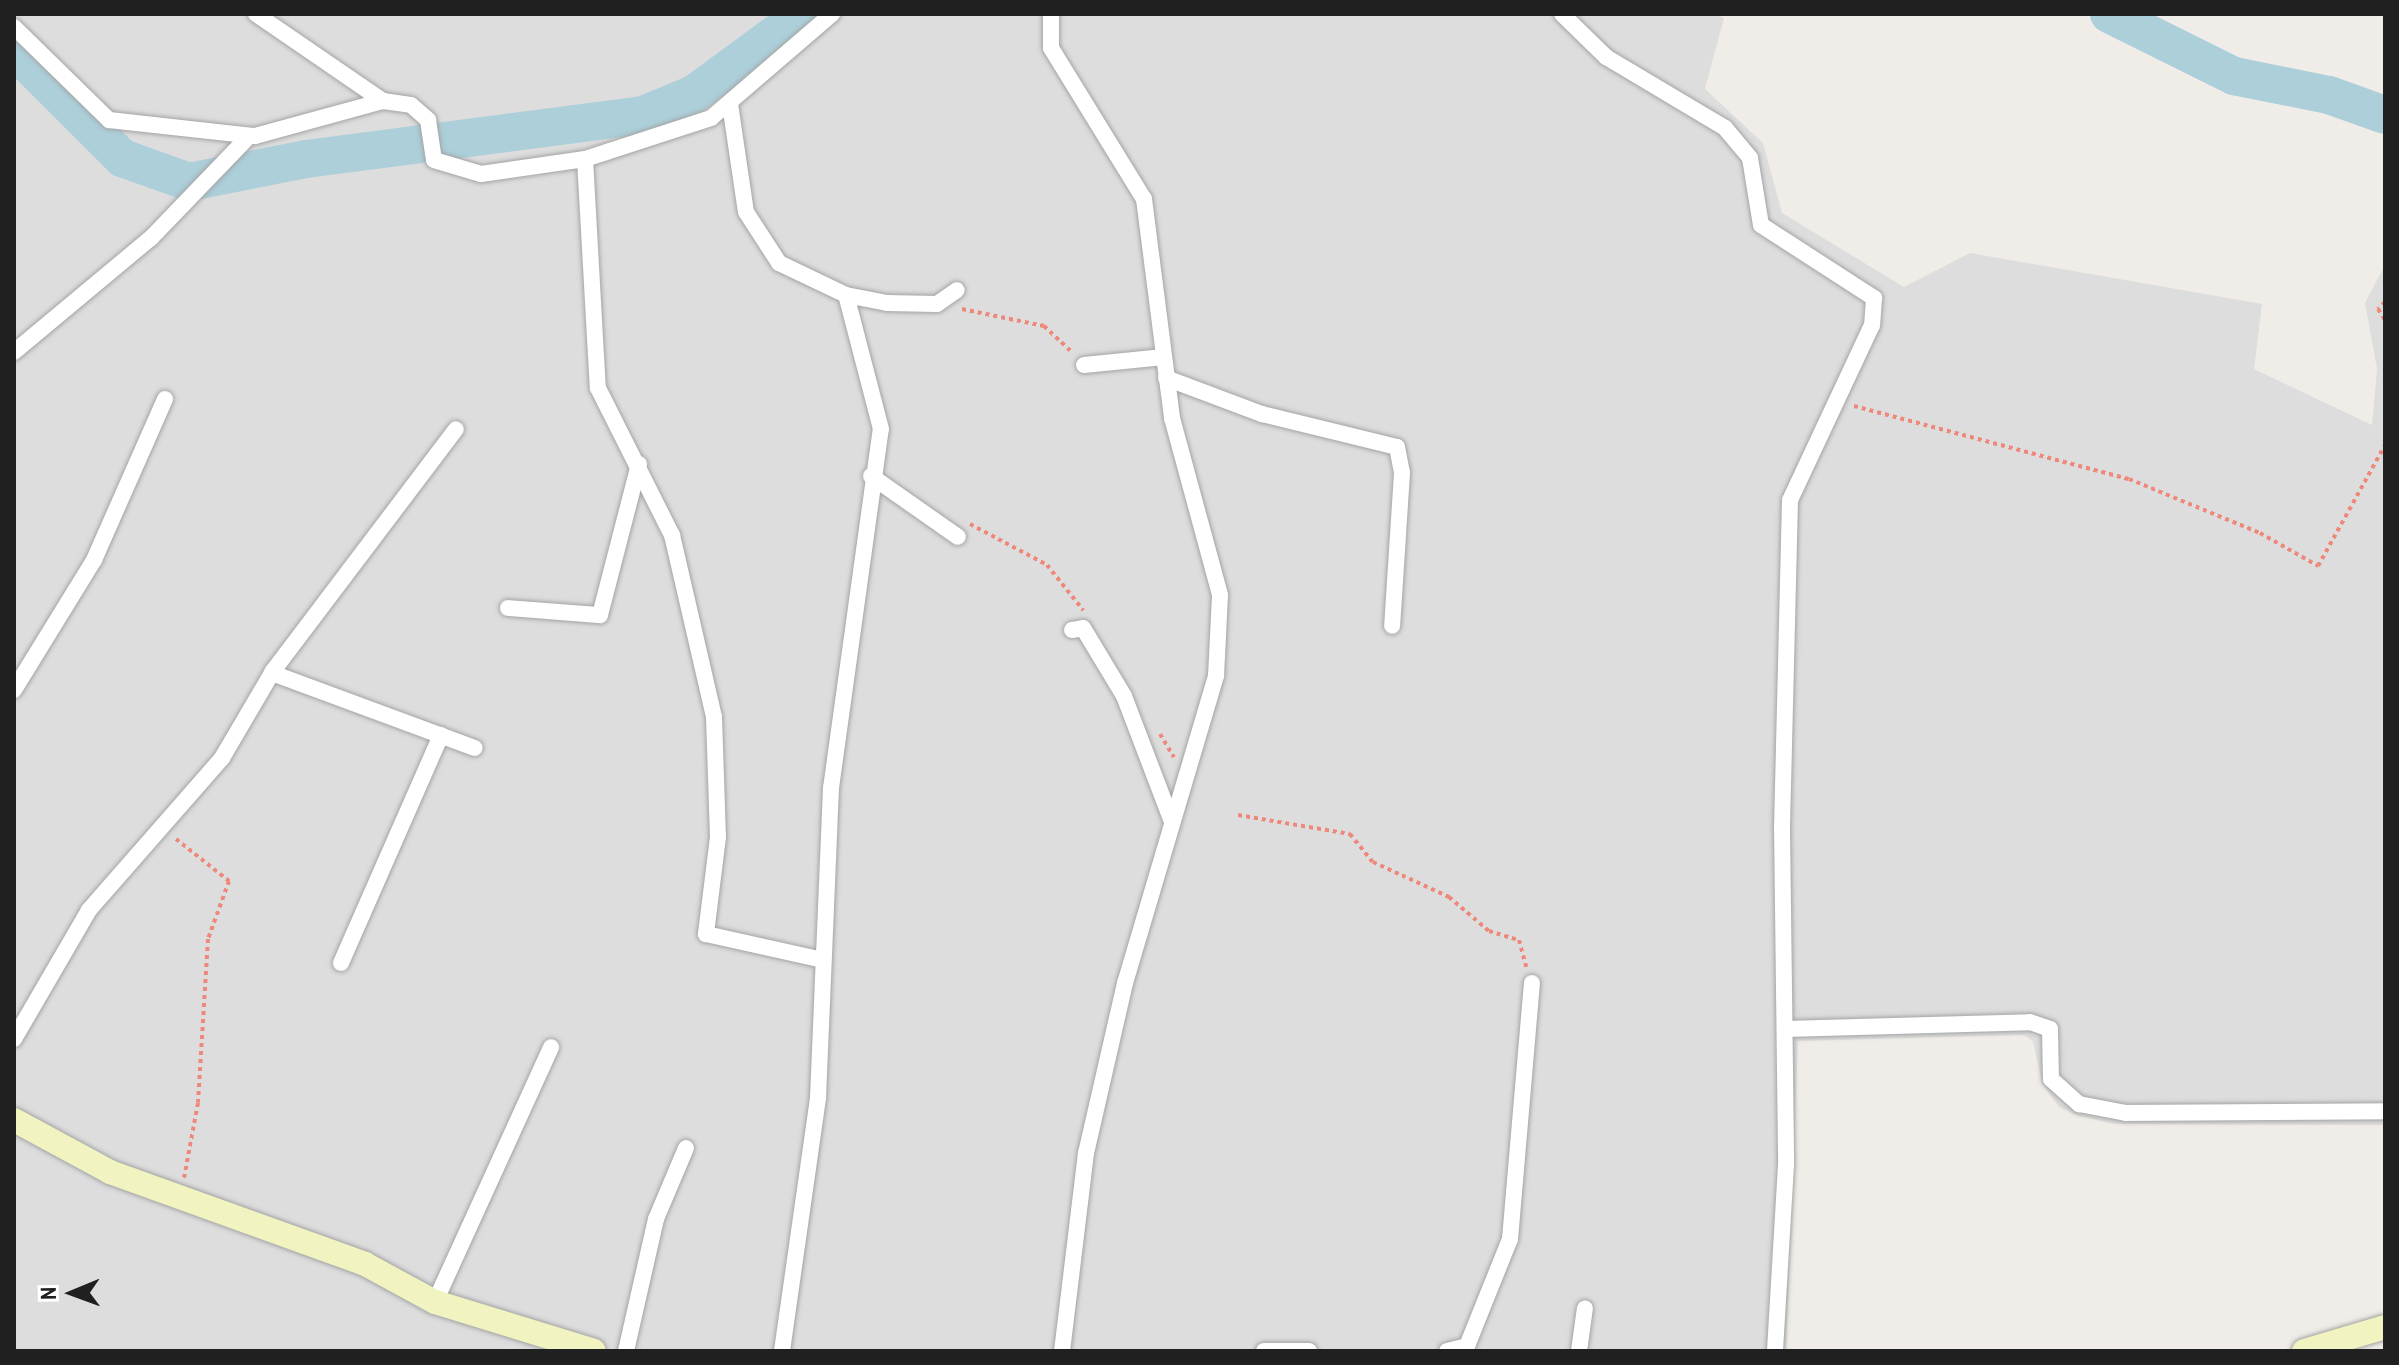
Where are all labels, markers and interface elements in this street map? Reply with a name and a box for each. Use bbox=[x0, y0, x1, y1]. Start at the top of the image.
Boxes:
north arrow bbox=[32, 1253, 112, 1333]
text: N bbox=[33, 1287, 63, 1300]

